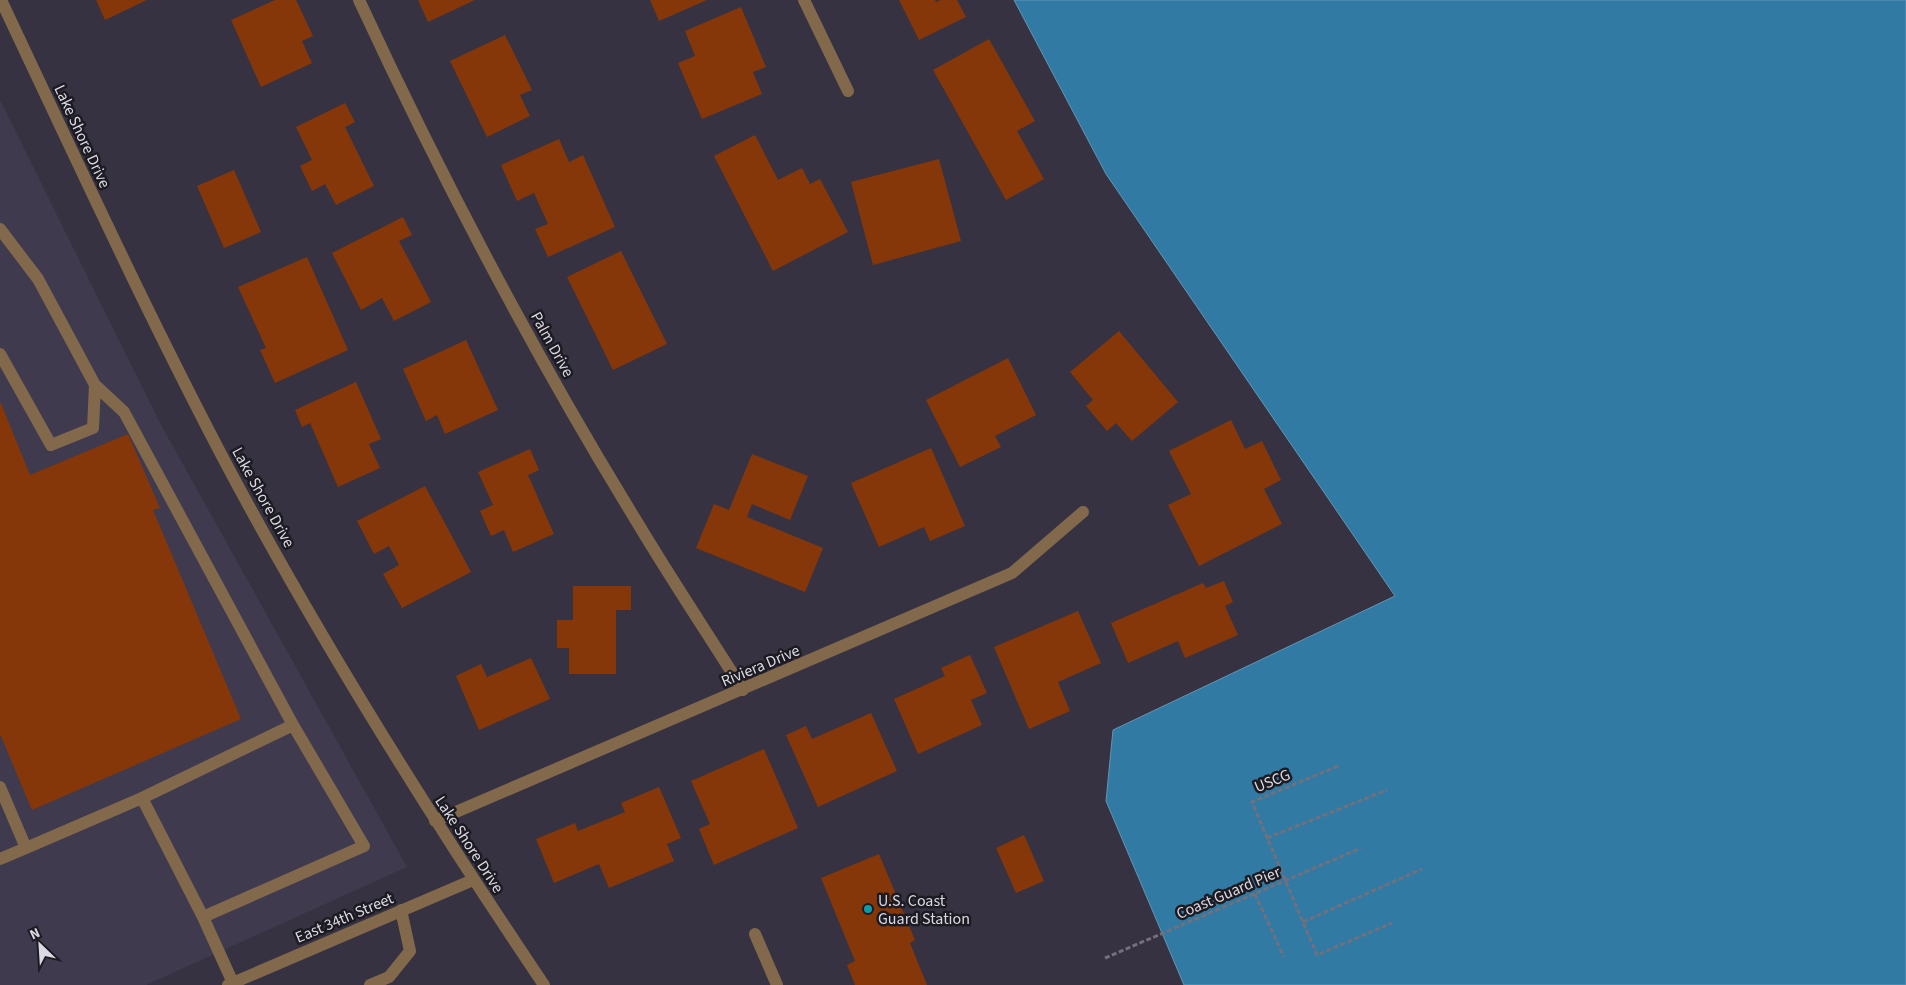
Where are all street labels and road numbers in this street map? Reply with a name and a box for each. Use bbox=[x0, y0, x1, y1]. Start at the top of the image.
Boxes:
street label: Lake Shore Drive bbox=[49, 81, 116, 192]
street label: Palm Drive bbox=[525, 308, 579, 381]
street label: Lake Shore Drive bbox=[226, 443, 300, 552]
street label: Riviera Drive bbox=[718, 639, 803, 692]
street label: USCG bbox=[1251, 764, 1294, 798]
street label: Lake Shore Drive bbox=[430, 792, 509, 897]
street label: Coast Guard Pier bbox=[1173, 861, 1284, 925]
street label: East 34th Street bbox=[292, 887, 397, 949]

